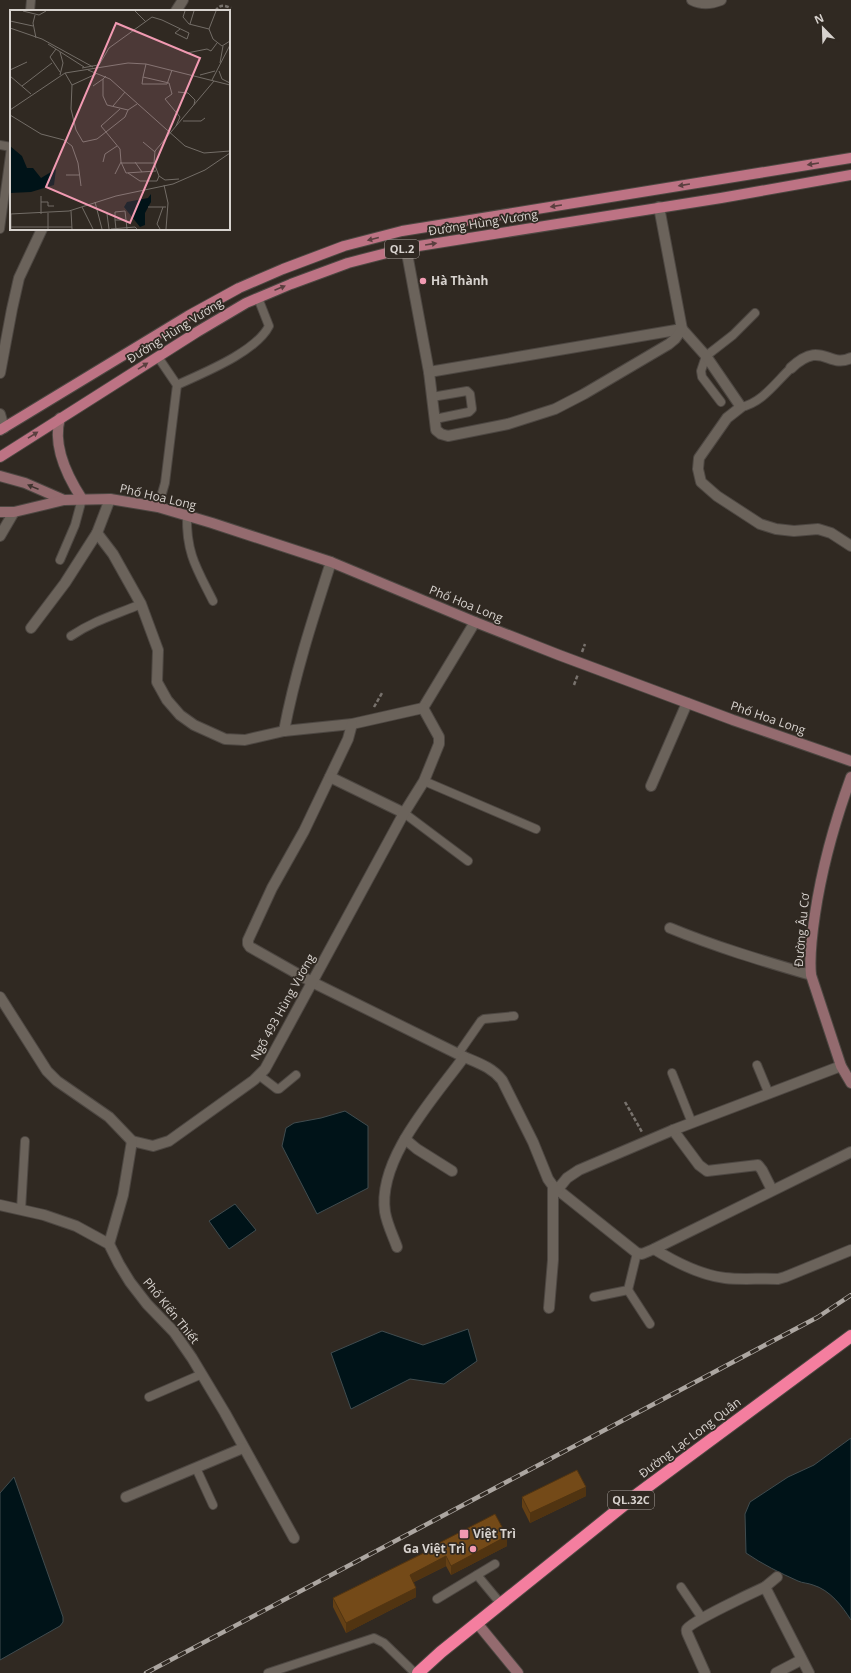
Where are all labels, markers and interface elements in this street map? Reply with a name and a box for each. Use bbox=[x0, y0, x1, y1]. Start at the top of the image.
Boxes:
north arrow bbox=[803, 8, 843, 48]
inset map bbox=[10, 10, 230, 230]
text: N bbox=[812, 10, 826, 27]
one-way arrow bbox=[806, 161, 819, 167]
one-way arrow bbox=[678, 182, 690, 188]
one-way arrow bbox=[550, 203, 562, 209]
street label: Đường Hùng Vương bbox=[427, 205, 539, 240]
one-way arrow bbox=[367, 236, 379, 242]
road number: QL.2 bbox=[385, 240, 419, 258]
one-way arrow bbox=[425, 241, 437, 247]
place label: Hà Thành bbox=[431, 272, 488, 289]
marker: Hà Thành bbox=[418, 276, 428, 286]
one-way arrow bbox=[274, 285, 286, 291]
street label: Đường Hùng Vương bbox=[123, 294, 226, 367]
one-way arrow bbox=[137, 363, 149, 370]
one-way arrow bbox=[27, 432, 39, 439]
street label: Phố Hoa Long bbox=[118, 479, 199, 514]
one-way arrow bbox=[26, 483, 38, 489]
street label: Phố Hoa Long bbox=[427, 581, 506, 626]
street label: Phố Hoa Long bbox=[728, 697, 808, 738]
street label: Đường Âu Cơ bbox=[790, 892, 813, 968]
street label: Ngõ 493 Hùng Vương bbox=[246, 950, 319, 1063]
street label: Phố Kiến Thiết bbox=[139, 1274, 203, 1347]
street label: Đường Lạc Long Quân bbox=[635, 1394, 744, 1482]
road number: QL.32C bbox=[608, 1491, 654, 1509]
place label: Việt Trì bbox=[473, 1525, 516, 1542]
marker: Việt Trì bbox=[458, 1528, 470, 1540]
place label: Ga Việt Trì bbox=[403, 1540, 465, 1557]
marker: Ga Việt Trì bbox=[468, 1544, 478, 1554]

